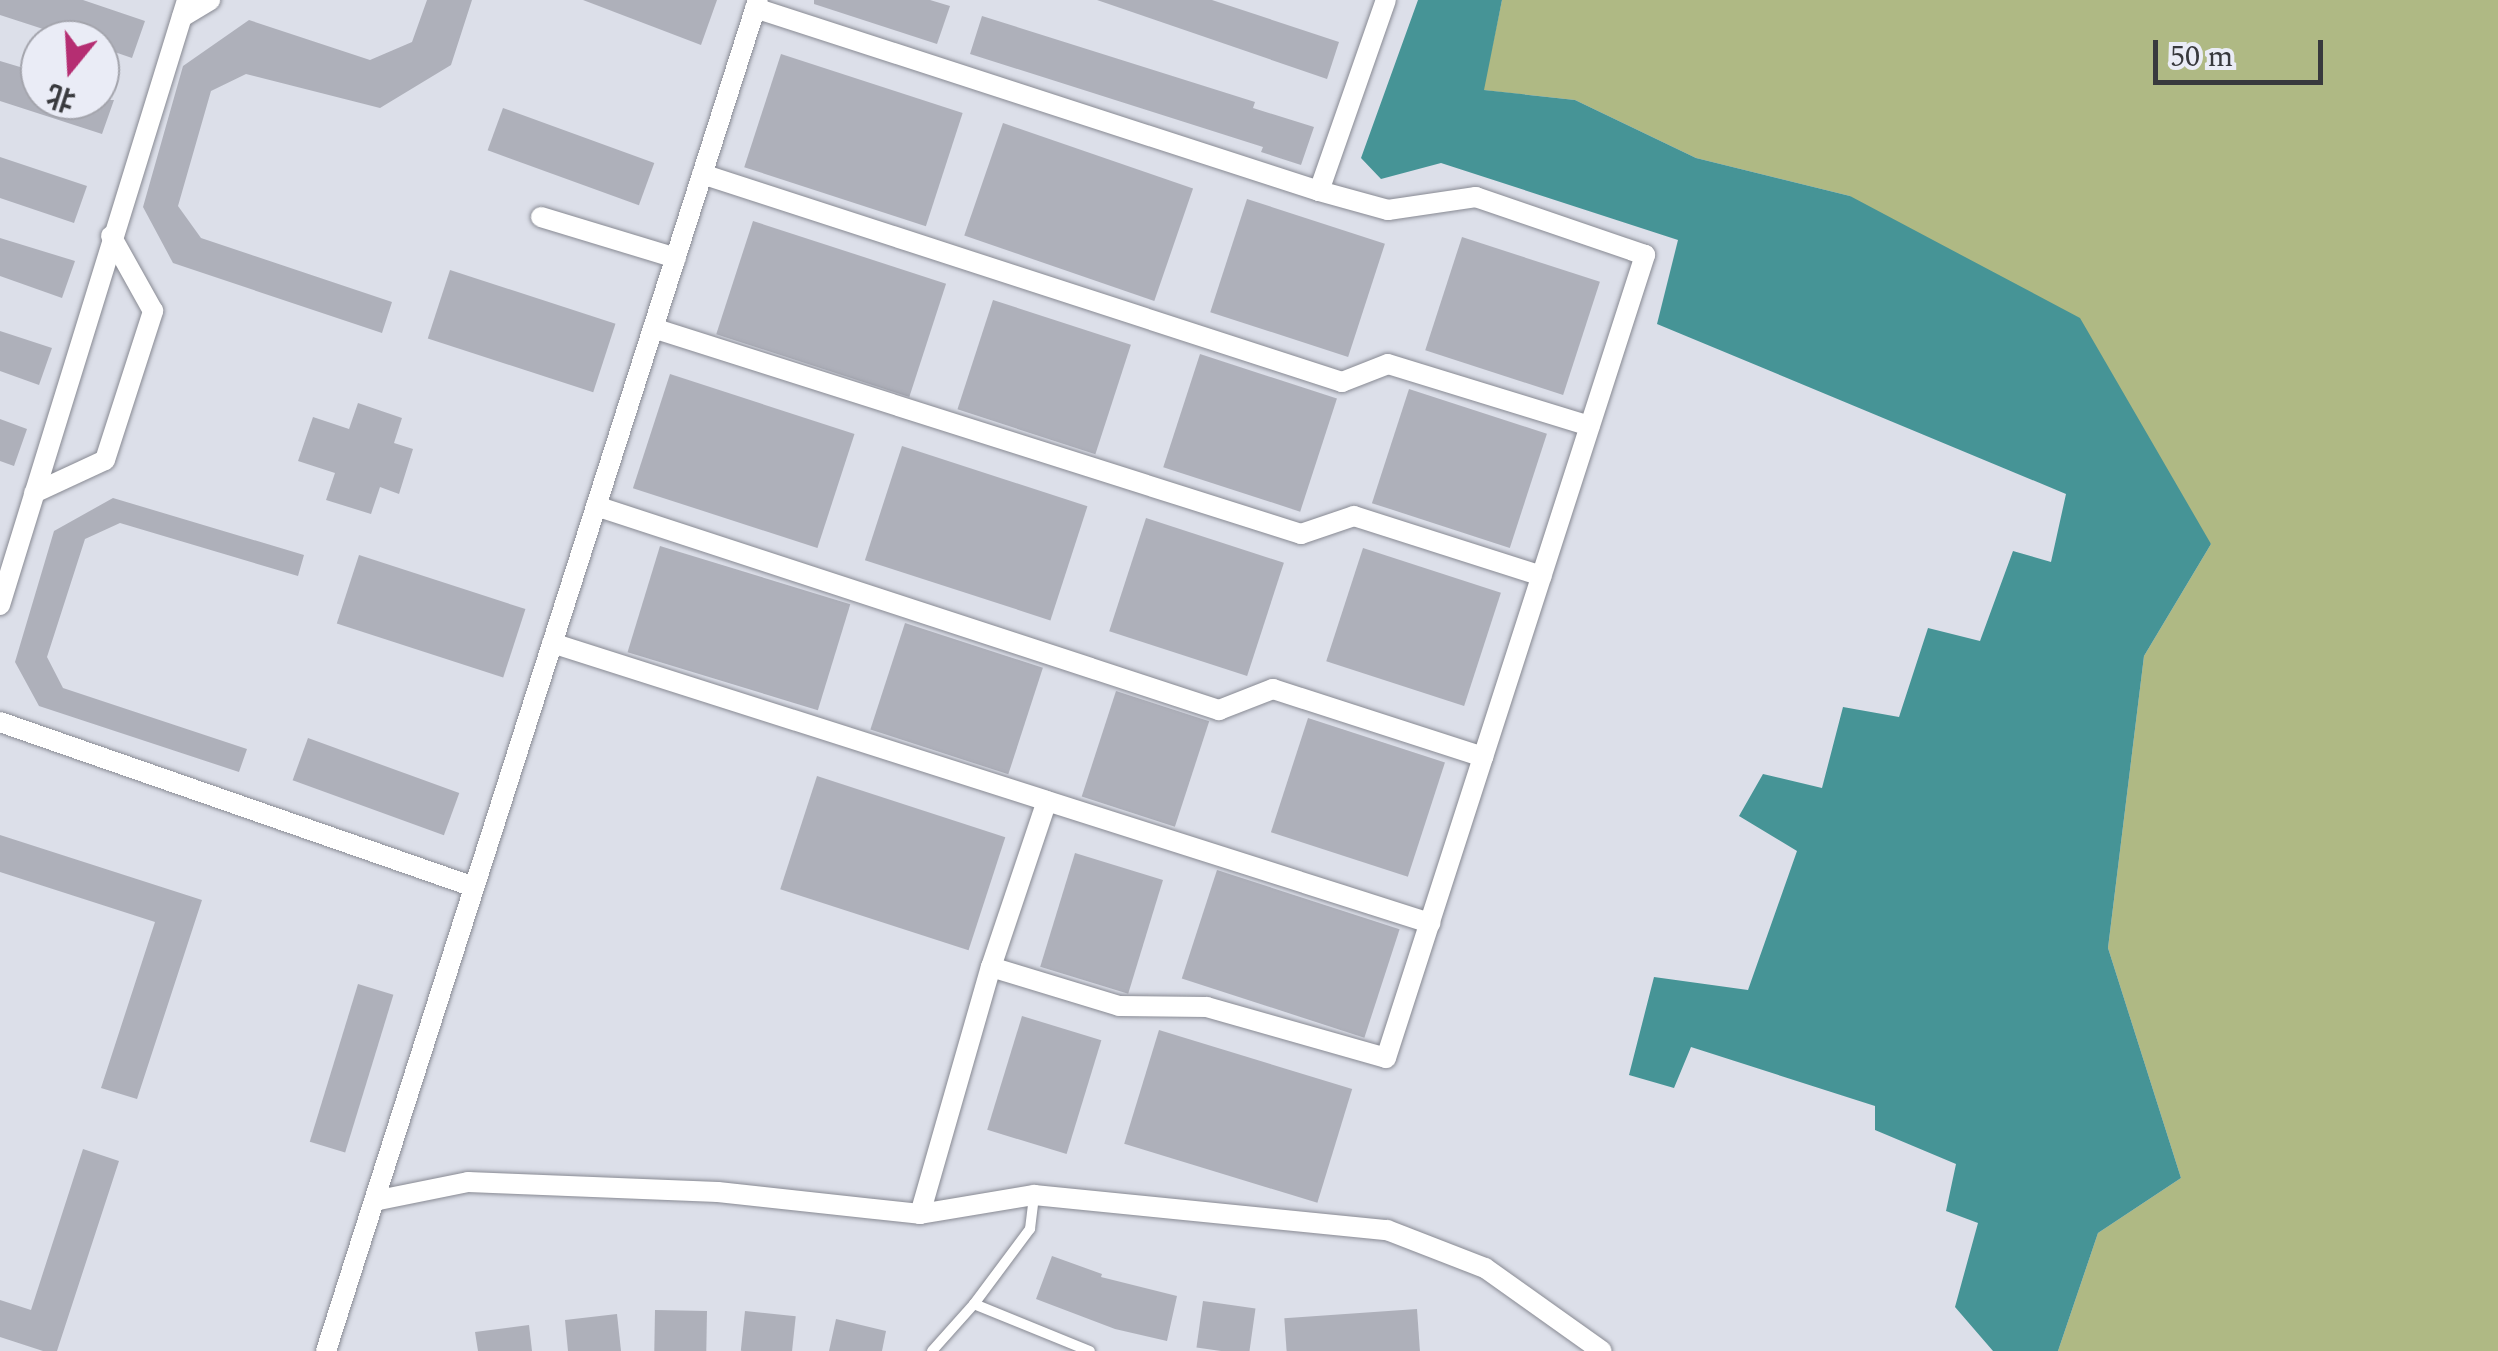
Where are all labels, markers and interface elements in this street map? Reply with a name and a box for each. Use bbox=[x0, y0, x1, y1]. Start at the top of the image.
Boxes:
north arrow bbox=[20, 20, 120, 120]
scale bar bbox=[2158, 20, 2328, 82]
text: 50 m bbox=[2170, 34, 2233, 80]
text: 北 bbox=[41, 72, 81, 122]

